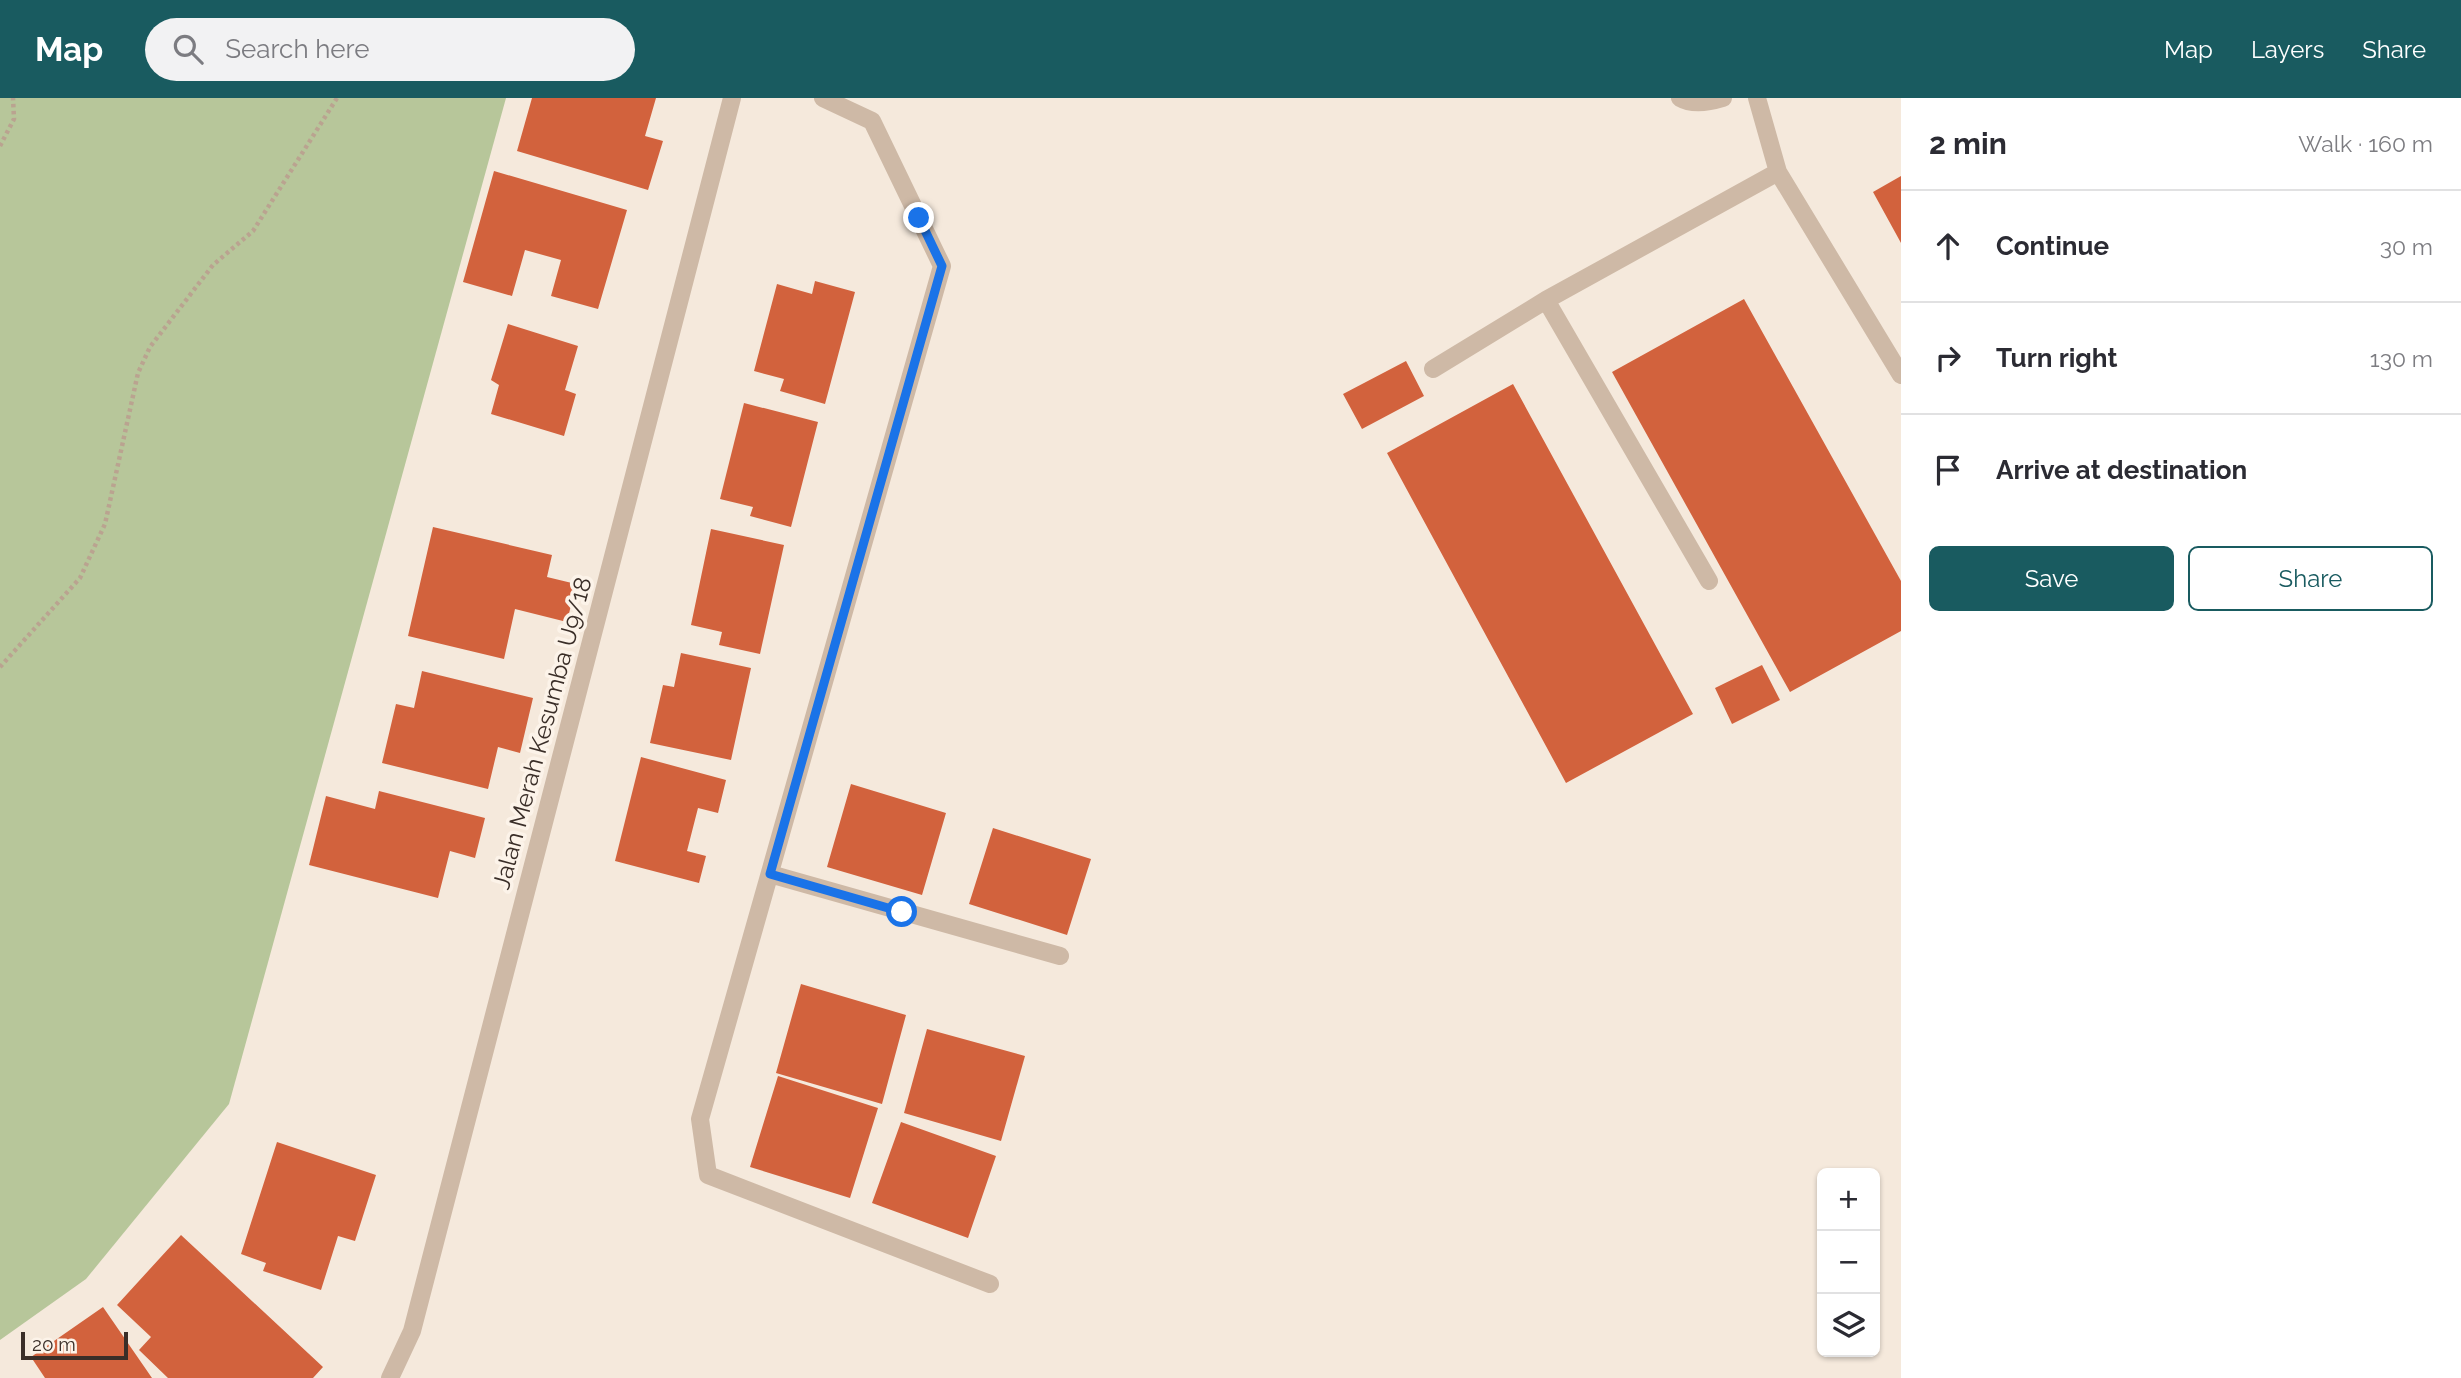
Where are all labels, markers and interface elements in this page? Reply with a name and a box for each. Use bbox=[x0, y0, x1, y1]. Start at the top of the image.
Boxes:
search box bbox=[145, 18, 635, 81]
text: Map bbox=[35, 30, 103, 69]
icon: search bbox=[169, 30, 207, 68]
text: Search here bbox=[225, 34, 370, 64]
text: Map bbox=[2164, 35, 2213, 64]
text: Layers bbox=[2251, 35, 2324, 64]
text: Share bbox=[2362, 35, 2426, 64]
text: 2 min bbox=[1929, 126, 2007, 161]
text: Walk · 160 m bbox=[2298, 130, 2433, 157]
route end bbox=[903, 202, 934, 233]
icon: ahead bbox=[1929, 227, 1967, 265]
text: Continue bbox=[1996, 231, 2109, 261]
text: 30 m bbox=[2380, 233, 2433, 260]
icon: right bbox=[1929, 339, 1967, 377]
text: Turn right bbox=[1996, 343, 2117, 373]
text: 130 m bbox=[2370, 345, 2433, 372]
icon: arrive bbox=[1929, 451, 1967, 489]
text: Arrive at destination bbox=[1996, 455, 2247, 485]
button: Save bbox=[1929, 546, 2174, 611]
button: Share bbox=[2188, 546, 2433, 611]
street label: Jalan Merah Kesumba U9/18 bbox=[486, 574, 598, 892]
route start bbox=[886, 896, 917, 927]
map controls bbox=[1817, 1168, 1880, 1357]
button: + bbox=[1817, 1168, 1880, 1231]
button: − bbox=[1817, 1231, 1880, 1294]
button: layers bbox=[1817, 1294, 1880, 1357]
scale bar bbox=[21, 1329, 128, 1361]
text: 20 m bbox=[32, 1333, 76, 1355]

